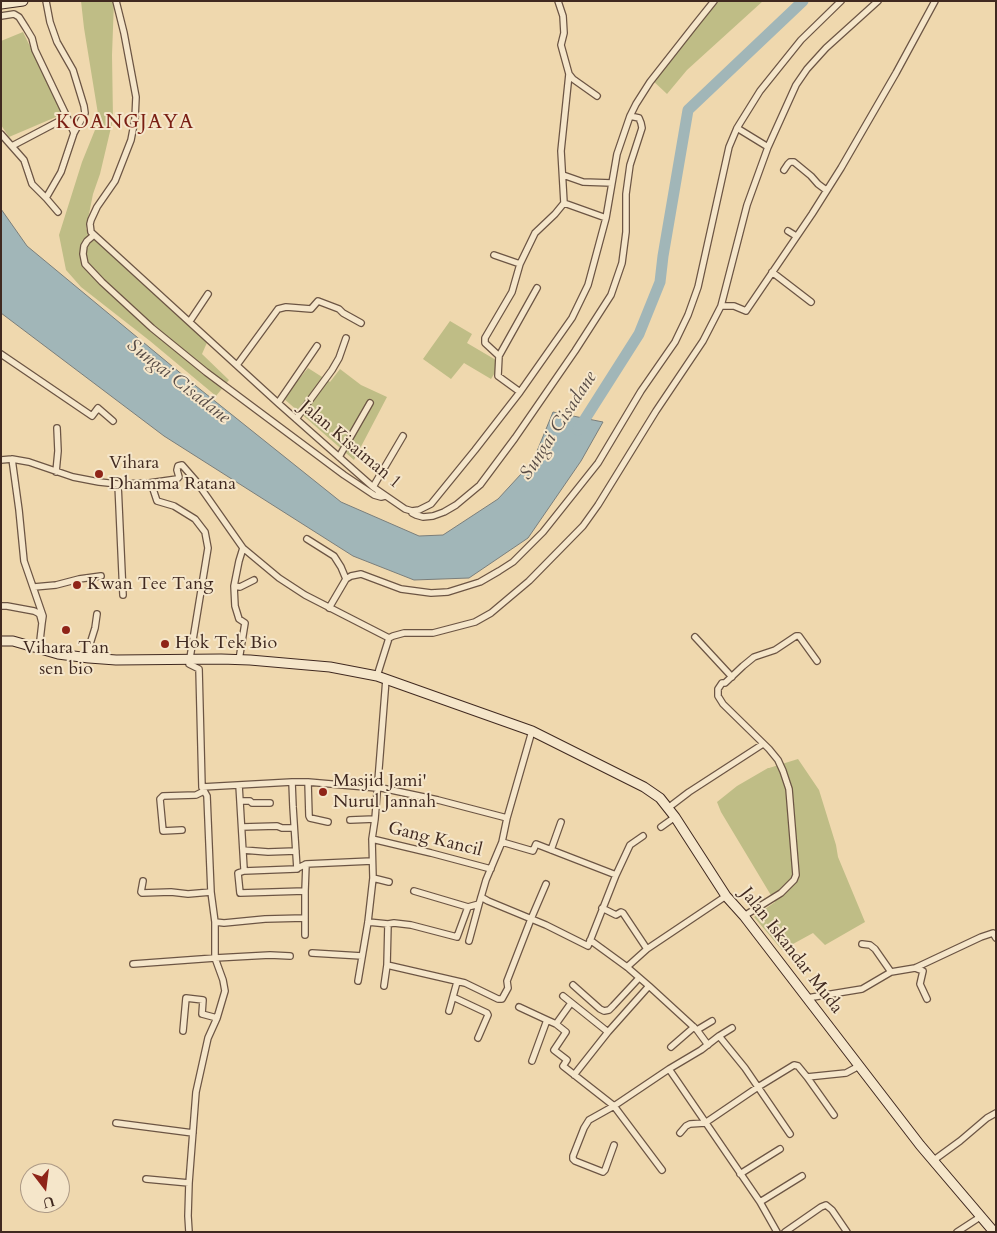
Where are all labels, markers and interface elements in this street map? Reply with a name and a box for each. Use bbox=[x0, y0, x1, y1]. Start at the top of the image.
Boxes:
district label: KOANGJAYA bbox=[55, 111, 195, 135]
water label: Sungai Cisadane bbox=[122, 335, 234, 429]
water label: Sungai Cisadane bbox=[515, 367, 603, 485]
street label: Jalan Kisaiman 1 bbox=[295, 396, 405, 494]
place label: Vihara Dhamma Ratana bbox=[109, 453, 236, 496]
marker: Vihara Dhamma Ratana bbox=[93, 468, 105, 480]
place label: Kwan Tee Tang bbox=[87, 574, 213, 596]
marker: Kwan Tee Tang bbox=[71, 579, 83, 591]
marker: Vihara Tan sen bio bbox=[60, 624, 72, 636]
place label: Hok Tek Bio bbox=[175, 633, 277, 655]
place label: Vihara Tan sen bio bbox=[23, 638, 109, 681]
marker: Hok Tek Bio bbox=[159, 638, 171, 650]
place label: Masjid Jami' Nurul Jannah bbox=[333, 771, 436, 814]
marker: Masjid Jami' Nurul Jannah bbox=[317, 786, 329, 798]
street label: Gang Kancil bbox=[386, 818, 484, 862]
street label: Jalan Iskandar Muda bbox=[735, 884, 847, 1018]
north arrow bbox=[20, 1163, 70, 1213]
text: U bbox=[41, 1191, 57, 1213]

